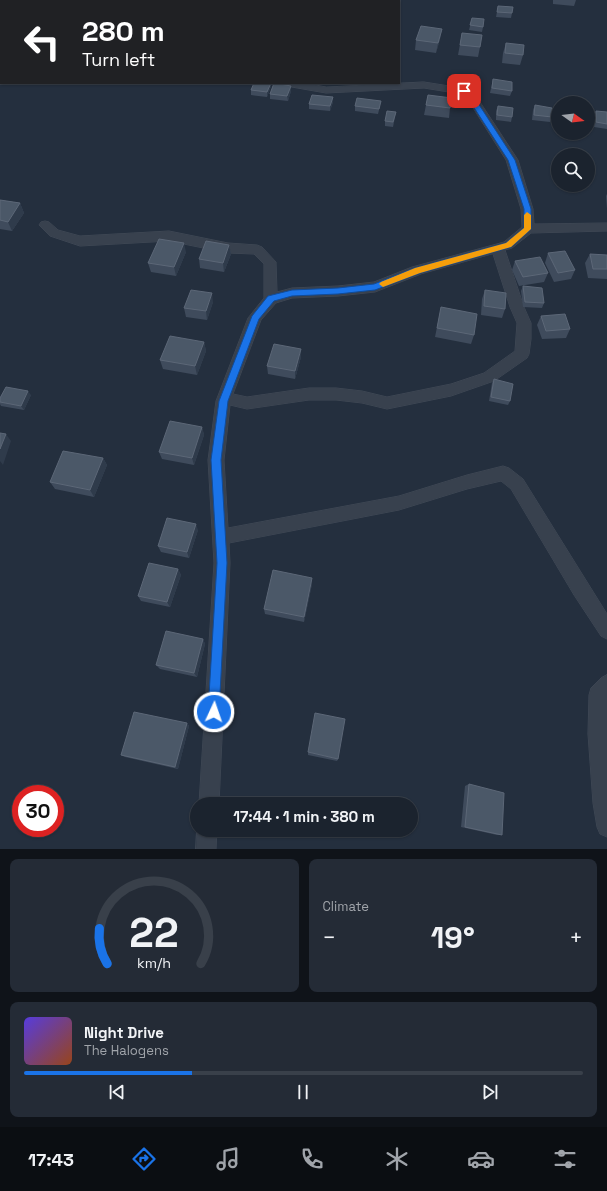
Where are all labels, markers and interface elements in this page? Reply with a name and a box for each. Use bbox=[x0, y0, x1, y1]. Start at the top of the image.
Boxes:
text: 280 m bbox=[82, 13, 165, 49]
icon: left bbox=[16, 16, 68, 68]
text: Turn left bbox=[82, 48, 155, 71]
pin bbox=[447, 74, 481, 108]
icon: arrive bbox=[453, 80, 475, 102]
north arrow bbox=[551, 96, 595, 140]
map controls bbox=[551, 96, 595, 192]
button: search bbox=[551, 148, 595, 192]
position arrow bbox=[193, 691, 235, 733]
speed limit sign: 30 bbox=[12, 785, 64, 837]
text: 17:44 · 1 min · 380 m bbox=[233, 807, 375, 826]
text: Climate bbox=[323, 898, 369, 915]
text: 22 bbox=[130, 905, 179, 958]
text: 19° bbox=[431, 918, 475, 957]
text: − bbox=[323, 923, 336, 951]
text: + bbox=[569, 923, 583, 951]
text: km/h bbox=[137, 953, 171, 971]
text: Night Drive bbox=[84, 1023, 164, 1042]
text: The Halogens bbox=[84, 1042, 169, 1059]
icon: previous bbox=[106, 1081, 128, 1103]
icon: pause bbox=[292, 1081, 314, 1103]
icon: next bbox=[479, 1081, 501, 1103]
icon: directions bbox=[130, 1145, 158, 1173]
icon: music bbox=[214, 1145, 242, 1173]
icon: phone bbox=[298, 1145, 326, 1173]
icon: climate bbox=[383, 1145, 411, 1173]
icon: car bbox=[467, 1145, 495, 1173]
icon: filters bbox=[551, 1145, 579, 1173]
text: 17:43 bbox=[28, 1148, 74, 1171]

